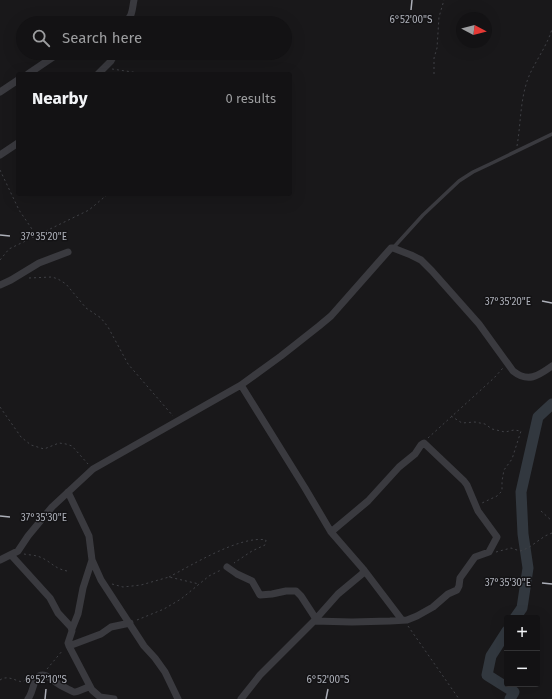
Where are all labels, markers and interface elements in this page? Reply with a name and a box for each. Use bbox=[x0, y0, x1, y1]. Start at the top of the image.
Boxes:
north arrow bbox=[456, 12, 492, 48]
text: 6°52'00"S bbox=[390, 14, 433, 26]
search box bbox=[16, 16, 292, 60]
icon: search bbox=[30, 27, 52, 49]
text: Search here bbox=[62, 29, 142, 47]
text: Nearby bbox=[32, 88, 87, 109]
text: 0 results bbox=[225, 91, 276, 106]
text: 37°35'20"E bbox=[21, 231, 67, 243]
text: 37°35'20"E bbox=[485, 296, 531, 308]
text: 37°35'30"E bbox=[21, 512, 67, 524]
text: 37°35'30"E bbox=[485, 577, 531, 589]
map controls bbox=[504, 615, 540, 687]
button: + bbox=[504, 615, 540, 651]
button: − bbox=[504, 651, 540, 687]
text: 6°52'10"S bbox=[25, 674, 67, 686]
text: 6°52'00"S bbox=[307, 674, 350, 686]

